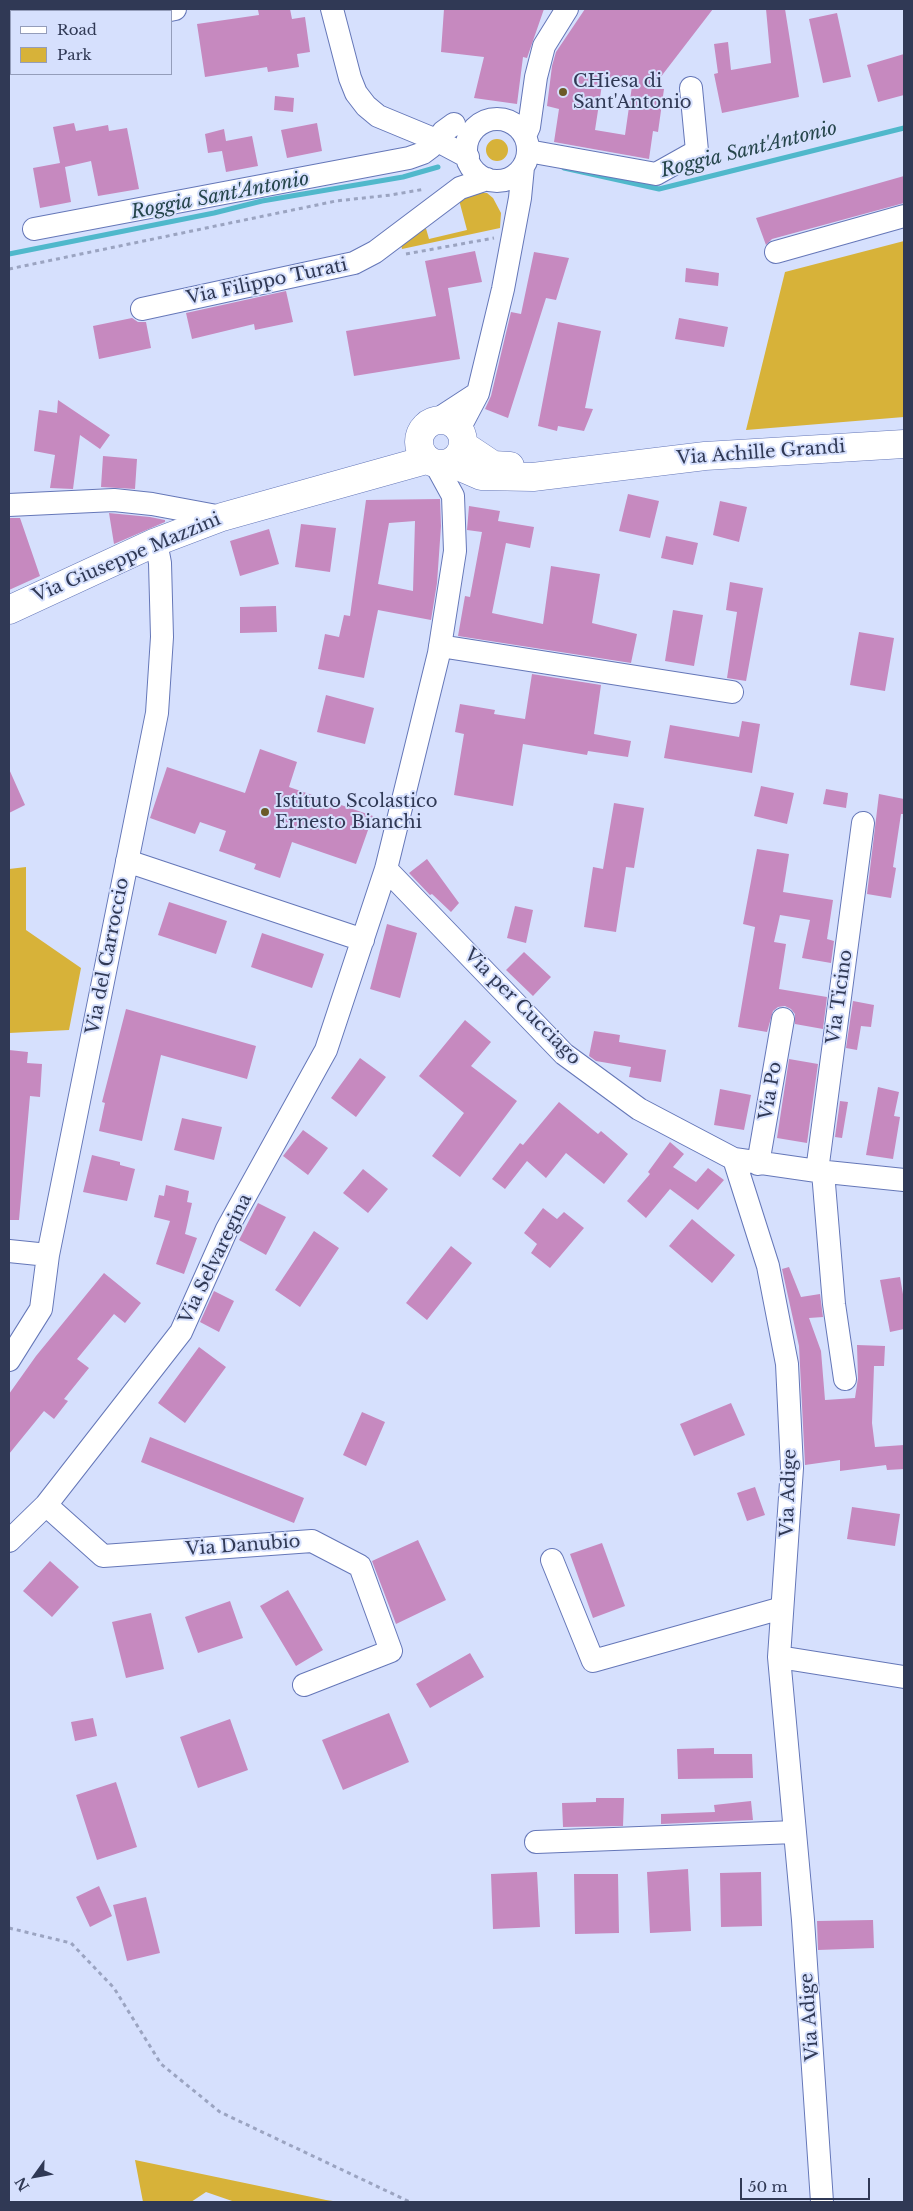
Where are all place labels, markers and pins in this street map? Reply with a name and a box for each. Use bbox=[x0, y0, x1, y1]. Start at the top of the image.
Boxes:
place label: CHiesa di Sant'Antonio bbox=[573, 71, 692, 114]
marker: CHiesa di Sant'Antonio bbox=[557, 86, 569, 98]
place label: Istituto Scolastico Ernesto Bianchi bbox=[275, 791, 437, 834]
marker: Istituto Scolastico Ernesto Bianchi bbox=[259, 806, 271, 818]

